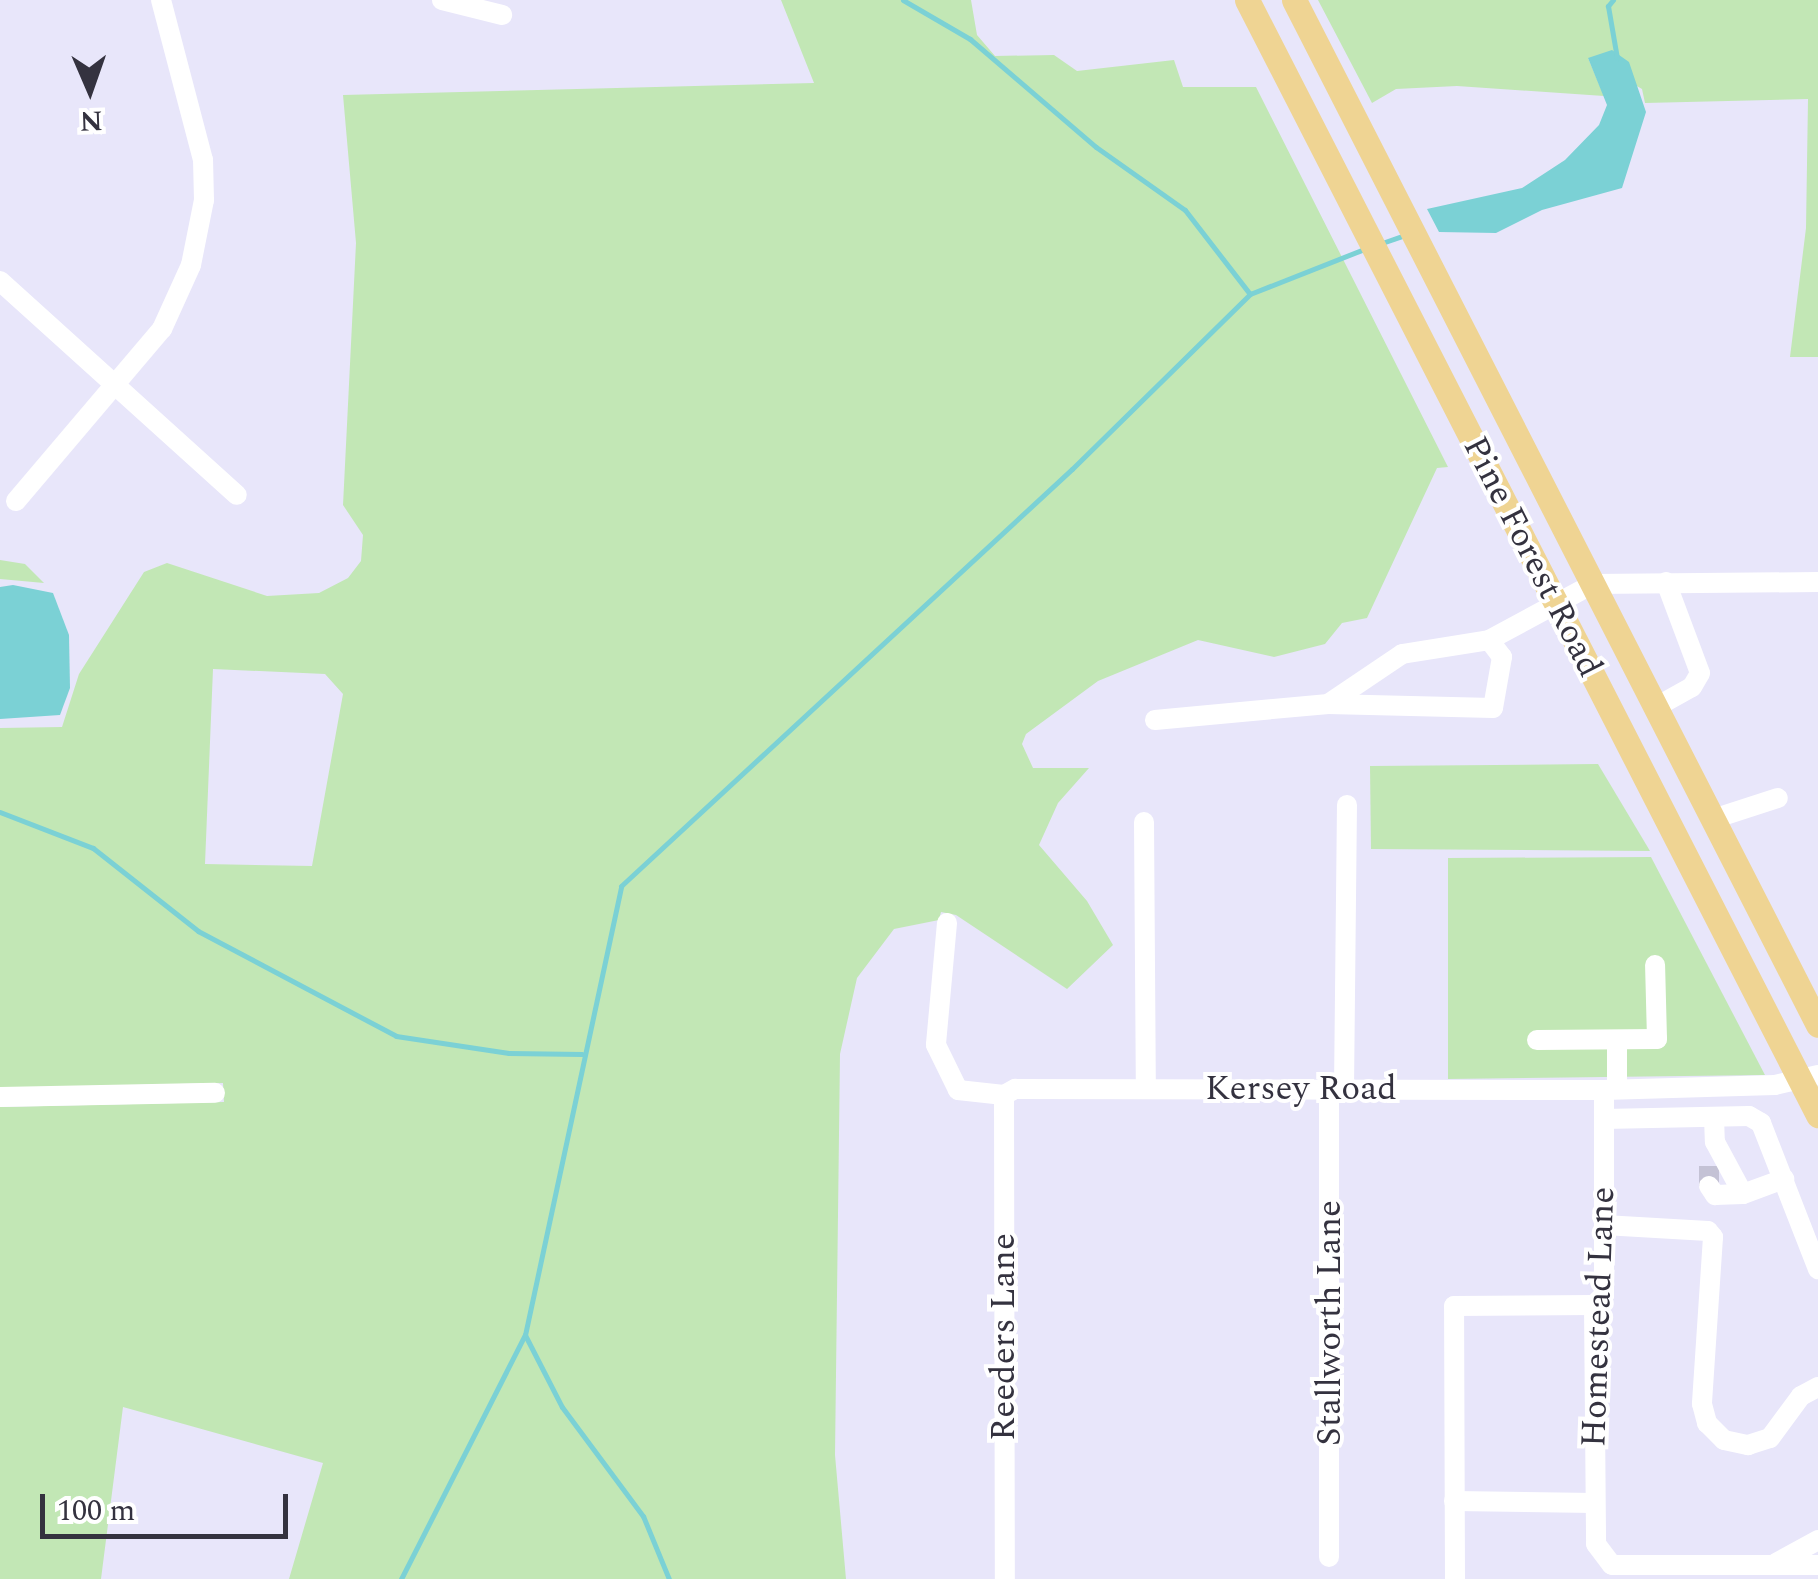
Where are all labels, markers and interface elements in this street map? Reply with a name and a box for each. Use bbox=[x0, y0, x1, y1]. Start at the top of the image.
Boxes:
north arrow bbox=[40, 40, 140, 140]
text: N bbox=[79, 99, 103, 142]
street label: Pine Forest Road bbox=[1453, 430, 1611, 684]
street label: Kersey Road bbox=[1205, 1068, 1397, 1110]
street label: Homestead Lane bbox=[1573, 1186, 1625, 1448]
street label: Stallworth Lane bbox=[1309, 1200, 1351, 1446]
street label: Reeders Lane bbox=[983, 1233, 1025, 1441]
scale bar bbox=[45, 1474, 292, 1536]
text: 100 m bbox=[57, 1488, 135, 1534]

